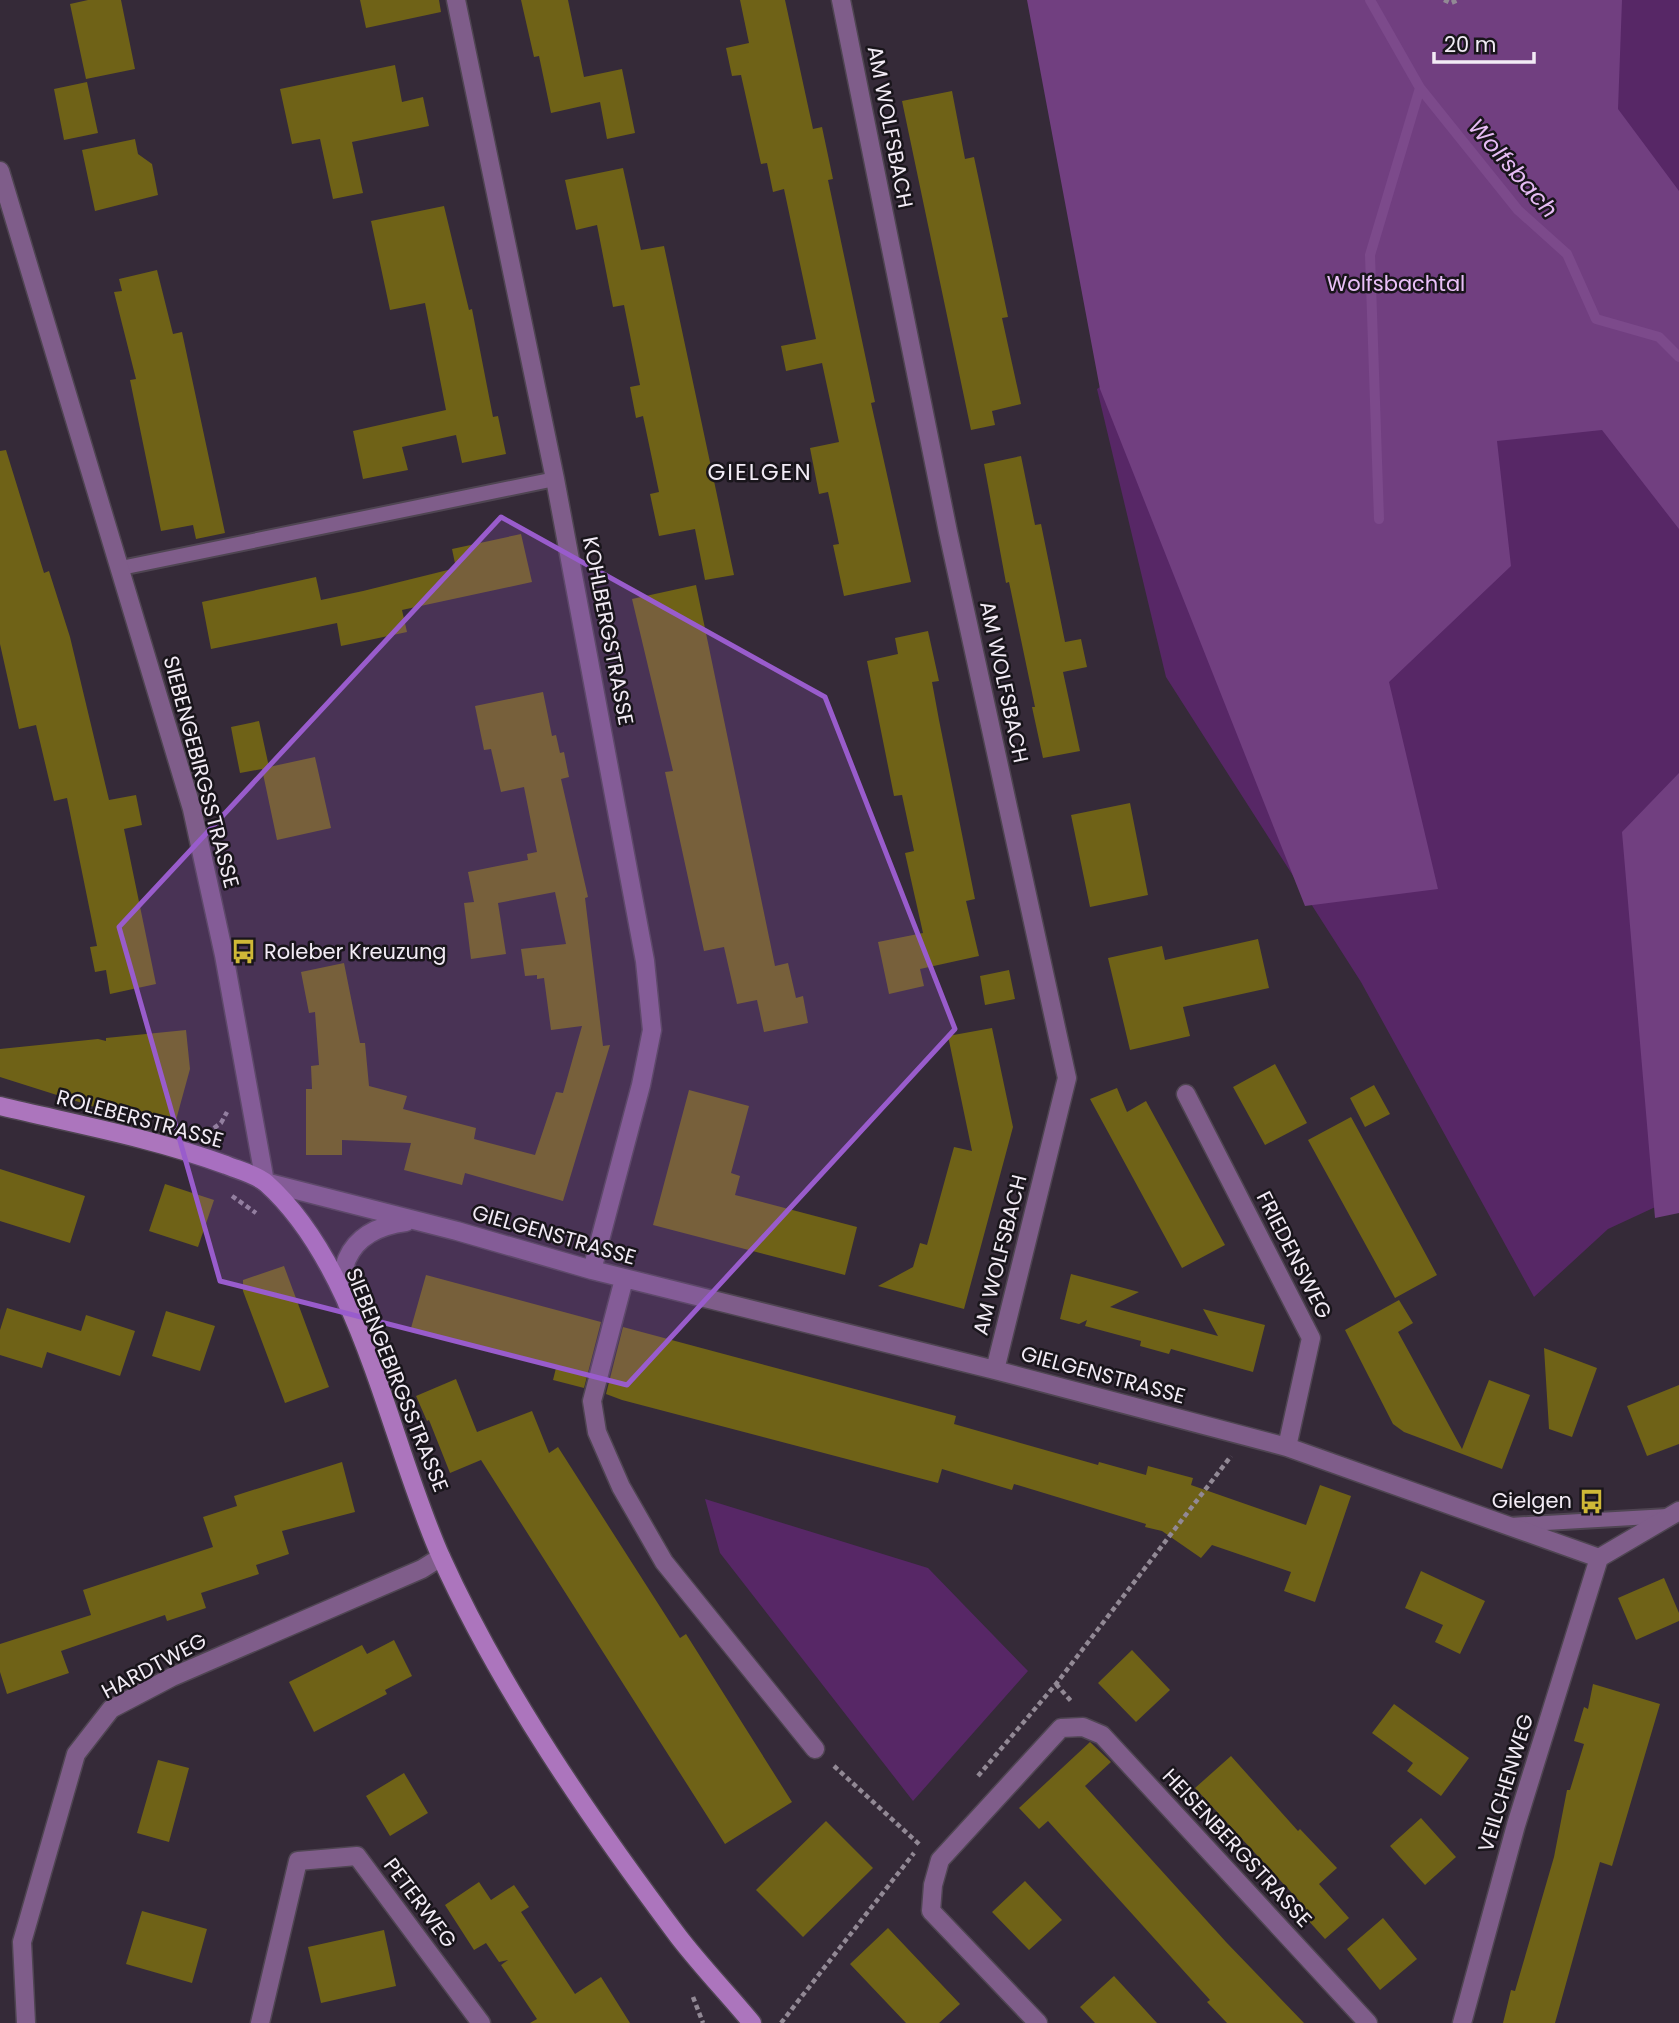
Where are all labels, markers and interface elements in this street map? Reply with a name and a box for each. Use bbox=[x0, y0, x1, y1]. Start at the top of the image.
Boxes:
scale bar bbox=[1434, 21, 1534, 65]
text: 20 m bbox=[1444, 30, 1497, 59]
street label: AM WOLFSBACH bbox=[861, 43, 920, 210]
water label: Wolfsbach bbox=[1461, 111, 1565, 225]
park label: Wolfsbachtal bbox=[1327, 269, 1465, 298]
district label: GIELGEN bbox=[707, 456, 813, 488]
street label: KOHLBERGSTRASSE bbox=[576, 534, 641, 728]
street label: AM WOLFSBACH bbox=[973, 598, 1036, 765]
street label: SIEBENGEBIRGSSTRASSE bbox=[157, 653, 246, 891]
place label: Roleber Kreuzung bbox=[264, 937, 447, 966]
bus stop icon: Roleber Kreuzung bbox=[230, 938, 258, 966]
street label: ROLEBERSTRASSE bbox=[54, 1082, 227, 1155]
street label: AM WOLFSBACH bbox=[966, 1172, 1033, 1338]
street label: FRIEDENSWEG bbox=[1250, 1186, 1339, 1324]
street label: GIELGENSTRASSE bbox=[469, 1197, 639, 1272]
street label: SIEBENGEBIRGSSTRASSE bbox=[339, 1263, 456, 1496]
street label: GIELGENSTRASSE bbox=[1018, 1339, 1189, 1410]
place label: Gielgen bbox=[1492, 1486, 1572, 1515]
bus stop icon: Gielgen bbox=[1578, 1487, 1606, 1515]
street label: HARDTWEG bbox=[96, 1626, 211, 1705]
street label: VEILCHENWEG bbox=[1471, 1710, 1540, 1856]
street label: HEISENBERGSTRASSE bbox=[1156, 1762, 1319, 1933]
street label: PETERWEG bbox=[377, 1852, 464, 1954]

